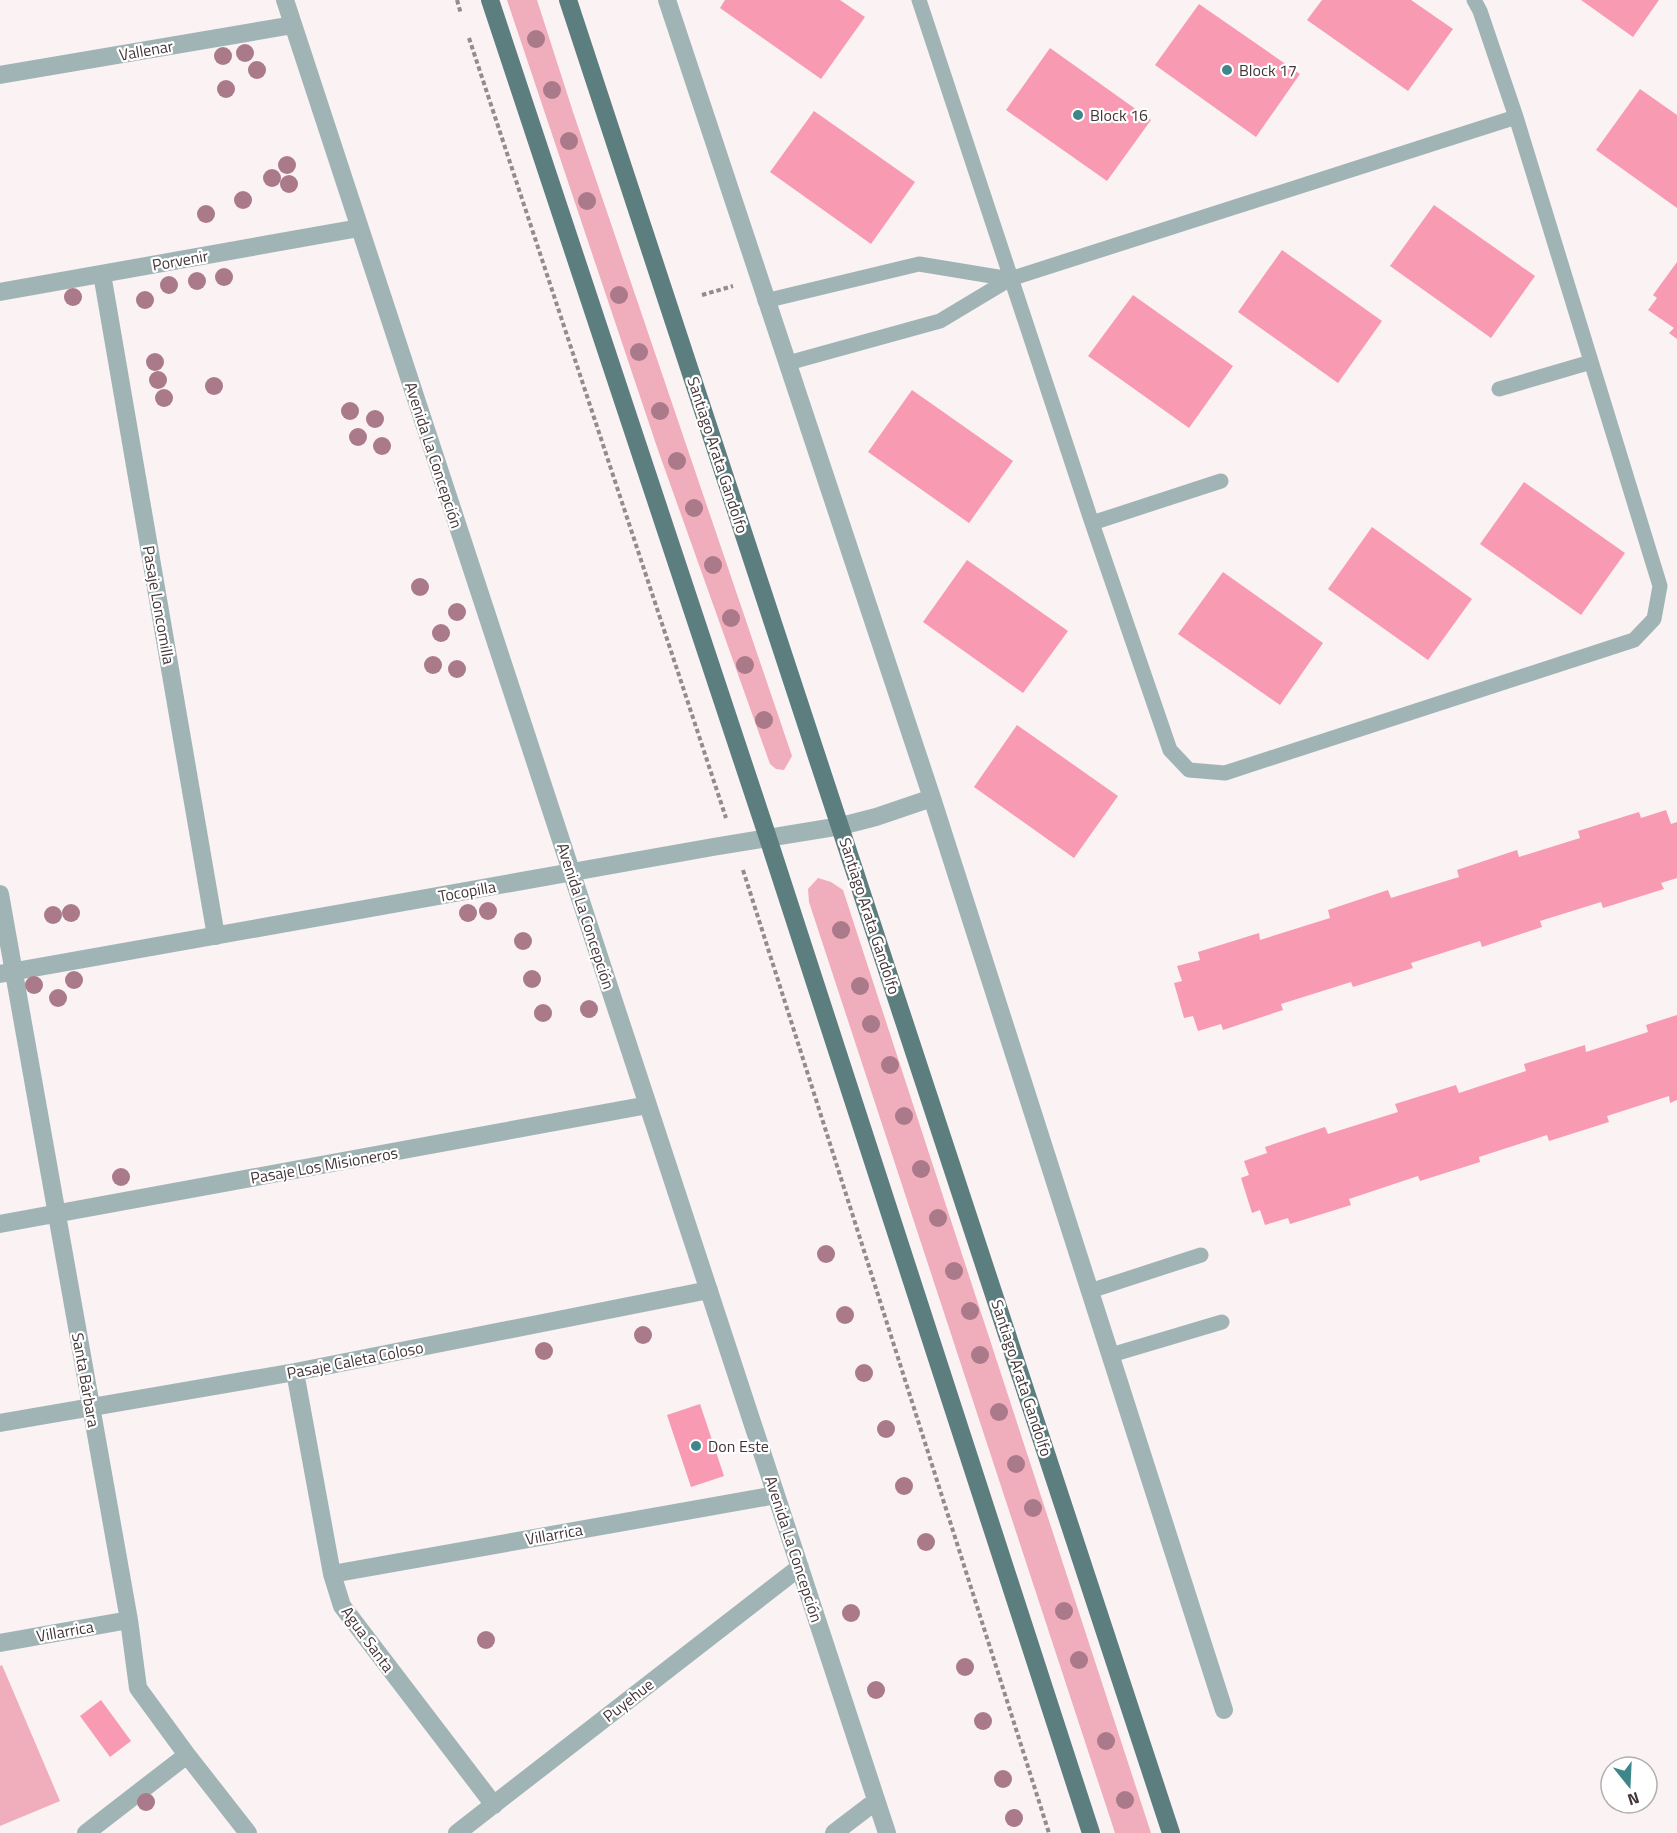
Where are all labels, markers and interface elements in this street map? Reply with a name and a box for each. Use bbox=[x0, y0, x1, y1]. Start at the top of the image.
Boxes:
street label: Vallenar bbox=[117, 33, 175, 67]
place label: Block 17 bbox=[1239, 58, 1297, 82]
marker: Block 17 bbox=[1220, 63, 1234, 77]
place label: Block 16 bbox=[1090, 103, 1148, 127]
marker: Block 16 bbox=[1071, 108, 1085, 122]
street label: Porvenir bbox=[150, 243, 210, 277]
street label: Santiago Arata Gandolfo bbox=[681, 374, 755, 536]
street label: Avenida La Concepción bbox=[399, 379, 469, 531]
street label: Pasaje Loncomilla bbox=[137, 544, 181, 666]
street label: Santiago Arata Gandolfo bbox=[833, 835, 907, 997]
street label: Avenida La Concepción bbox=[551, 840, 621, 992]
street label: Tocopilla bbox=[436, 874, 498, 908]
street label: Pasaje Los Misioneros bbox=[248, 1140, 400, 1190]
street label: Santiago Arata Gandolfo bbox=[985, 1297, 1059, 1459]
street label: Santa Bárbara bbox=[66, 1331, 106, 1429]
street label: Pasaje Caleta Coloso bbox=[285, 1335, 425, 1385]
place label: Don Este bbox=[708, 1434, 769, 1458]
marker: Don Este bbox=[689, 1439, 703, 1453]
street label: Avenida La Concepción bbox=[759, 1473, 829, 1625]
street label: Villarrica bbox=[523, 1517, 585, 1551]
street label: Agua Santa bbox=[336, 1601, 400, 1677]
street label: Villarrica bbox=[34, 1614, 96, 1648]
street label: Puyehue bbox=[597, 1672, 659, 1728]
north arrow bbox=[1599, 1755, 1659, 1815]
text: N bbox=[1625, 1786, 1643, 1812]

